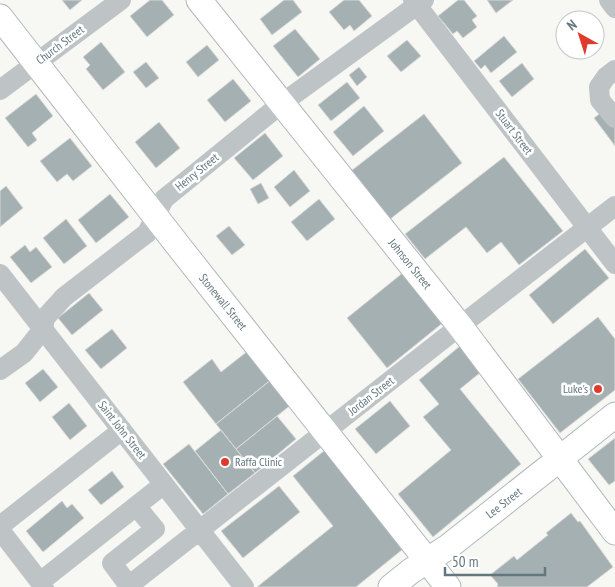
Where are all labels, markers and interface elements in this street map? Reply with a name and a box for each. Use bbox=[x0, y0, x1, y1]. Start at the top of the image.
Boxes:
north arrow bbox=[555, 10, 605, 60]
text: N bbox=[563, 16, 580, 34]
street label: Church Street bbox=[33, 21, 87, 68]
street label: Stuart Street bbox=[493, 106, 537, 158]
street label: Henry Street bbox=[172, 149, 222, 194]
street label: Johnson Street bbox=[385, 235, 436, 292]
street label: Stonewall Street bbox=[196, 270, 251, 334]
street label: Jordan Street bbox=[344, 373, 397, 419]
place label: Luke's bbox=[563, 381, 588, 396]
marker: Luke's bbox=[592, 383, 604, 395]
street label: Saint John Street bbox=[95, 398, 150, 462]
place label: Raffa Clinic bbox=[235, 454, 283, 469]
marker: Raffa Clinic bbox=[219, 456, 231, 468]
street label: Lee Street bbox=[483, 483, 525, 521]
scale bar bbox=[445, 544, 545, 576]
text: 50 m bbox=[452, 552, 478, 571]

